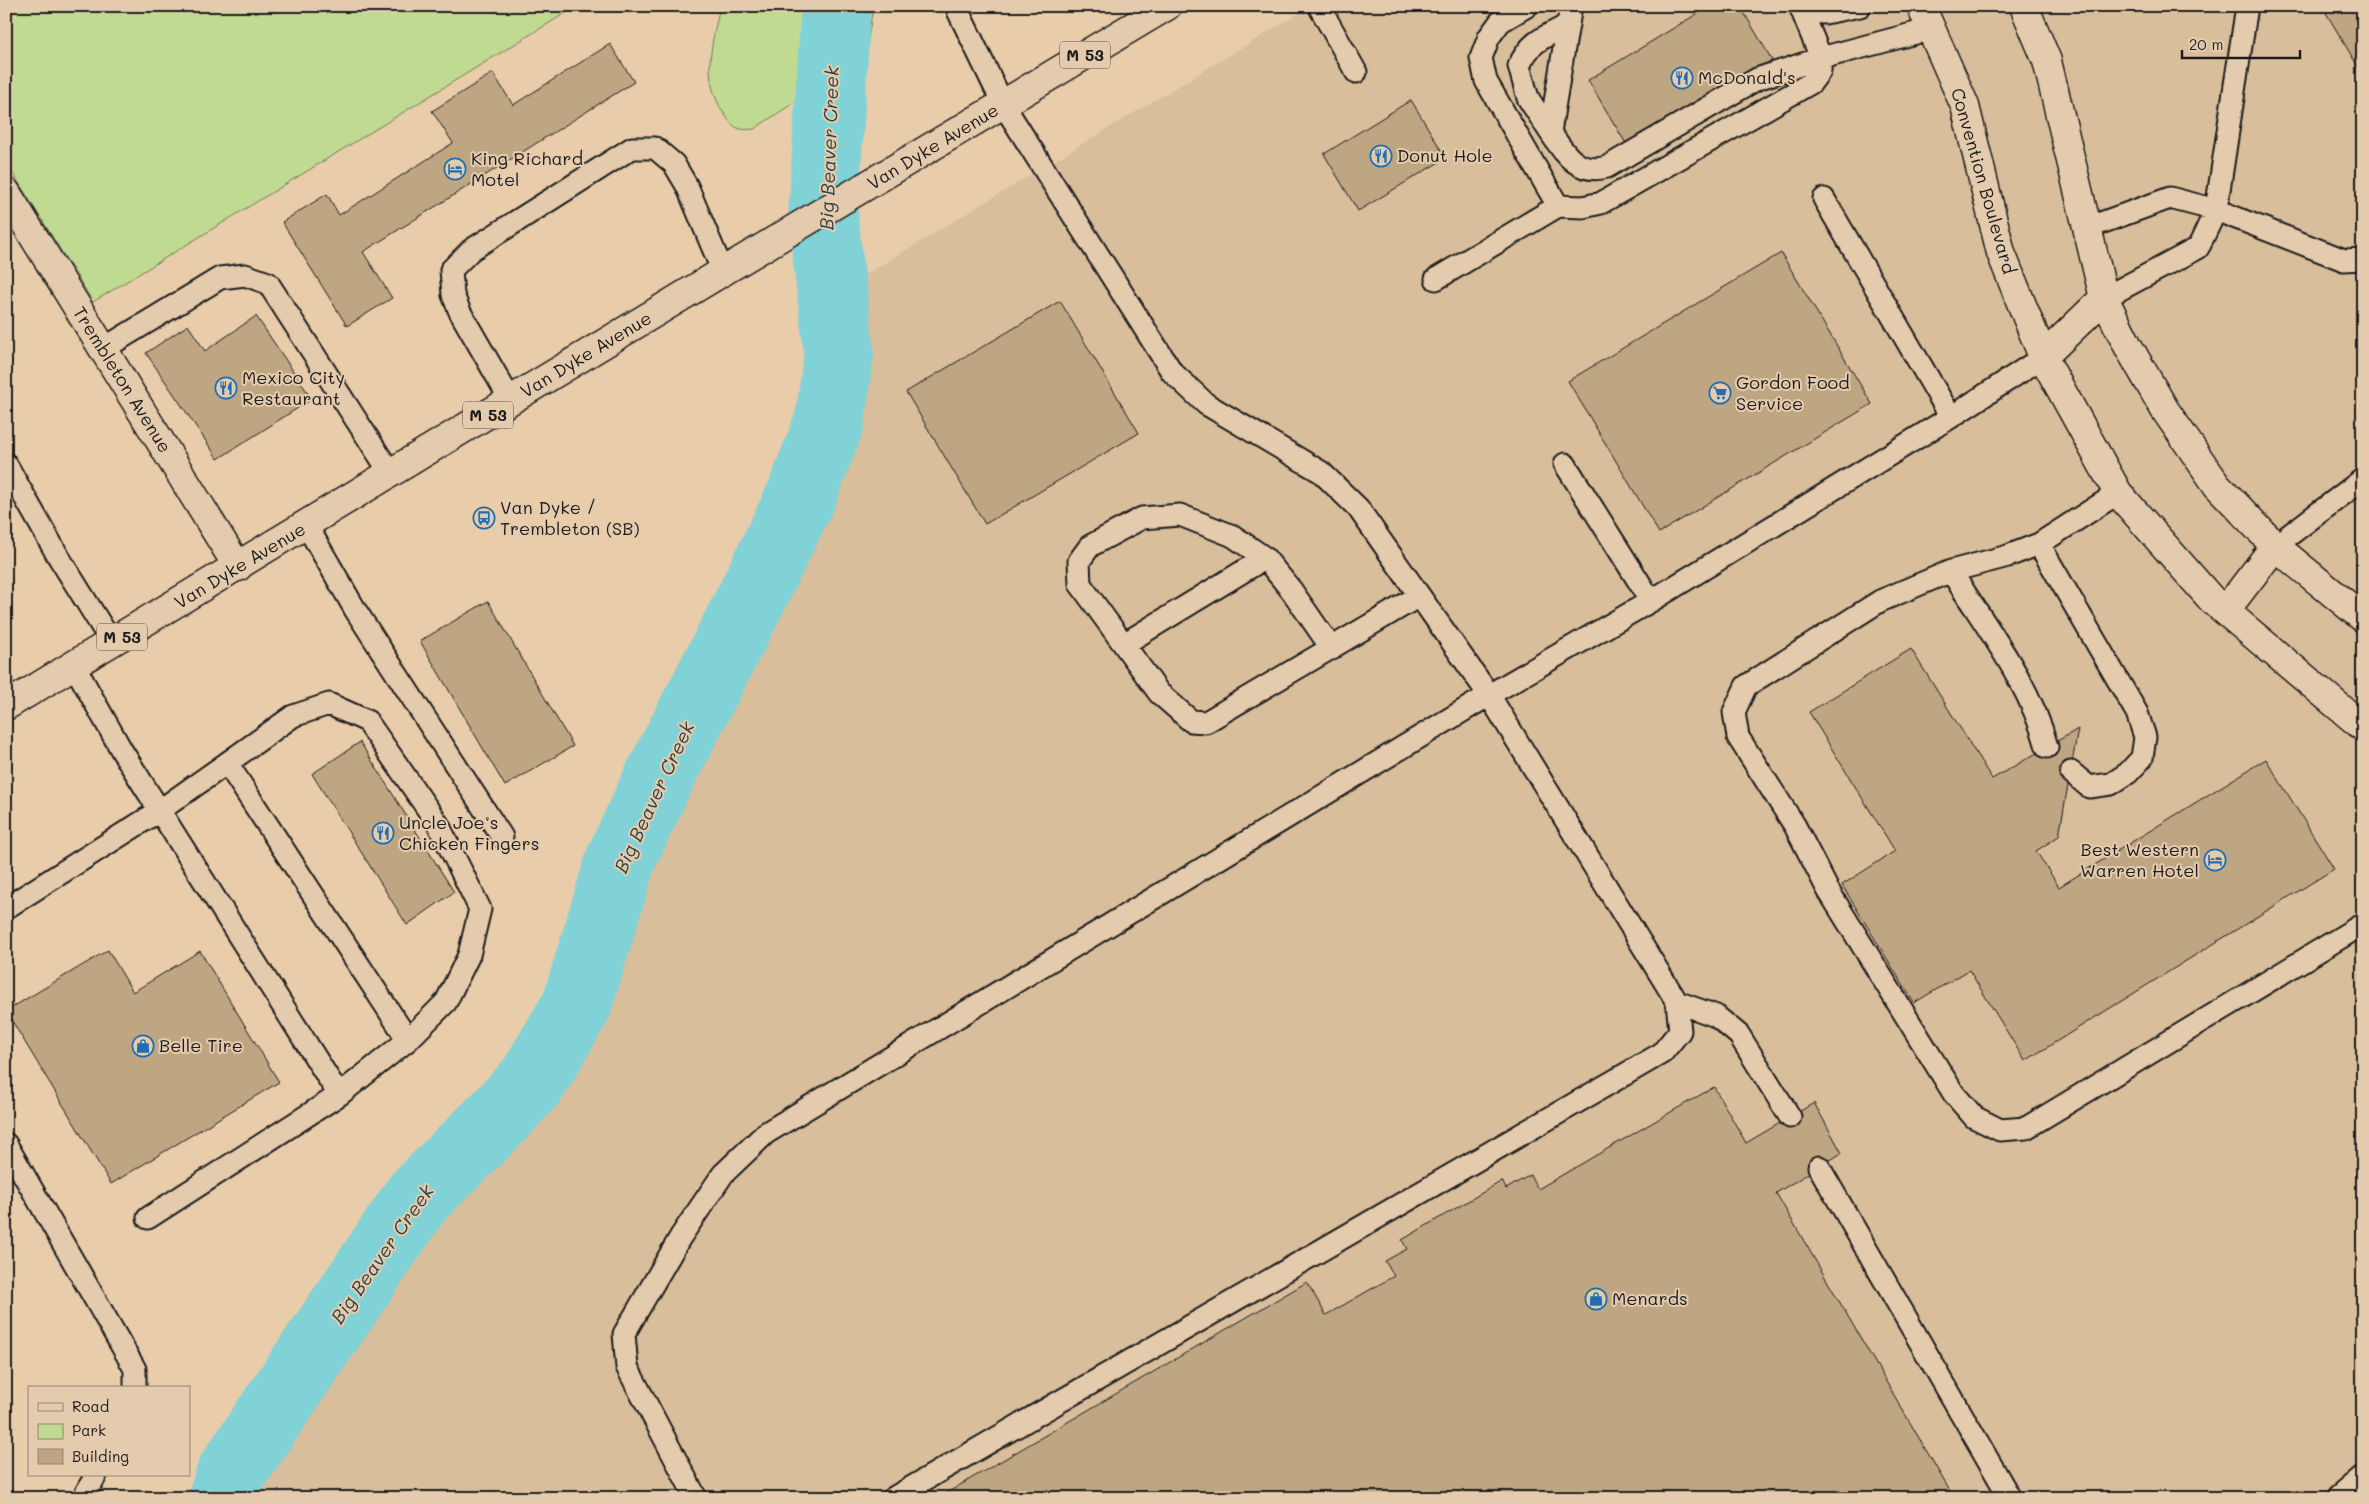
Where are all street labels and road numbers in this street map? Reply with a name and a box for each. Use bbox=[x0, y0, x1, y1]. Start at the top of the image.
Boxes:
road number: M 53 bbox=[1060, 42, 1110, 68]
street label: Convention Boulevard bbox=[1946, 85, 2022, 277]
street label: Van Dyke Avenue bbox=[862, 97, 1003, 195]
street label: Trembleton Avenue bbox=[68, 302, 178, 457]
street label: Van Dyke Avenue bbox=[515, 305, 656, 403]
road number: M 53 bbox=[463, 402, 513, 428]
street label: Van Dyke Avenue bbox=[169, 516, 310, 614]
road number: M 53 bbox=[97, 624, 147, 650]

